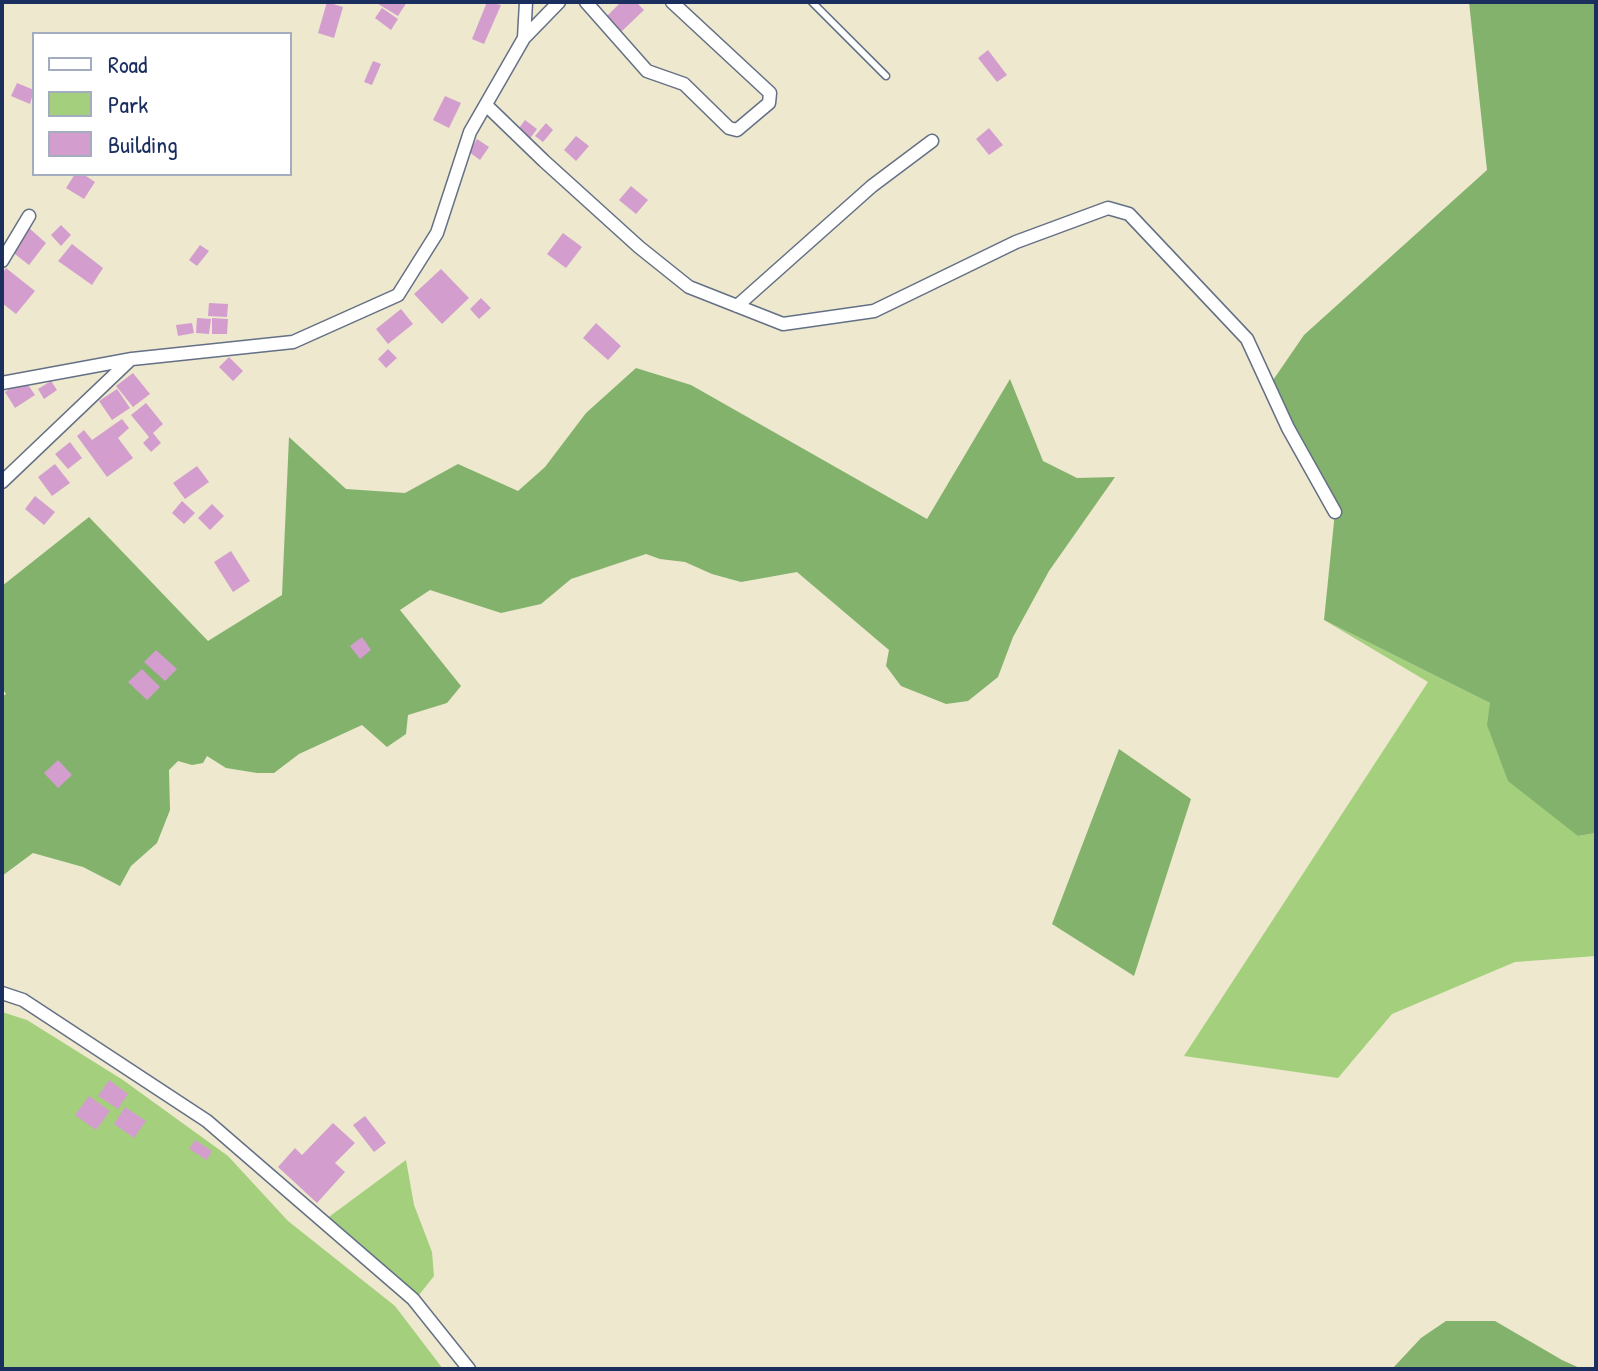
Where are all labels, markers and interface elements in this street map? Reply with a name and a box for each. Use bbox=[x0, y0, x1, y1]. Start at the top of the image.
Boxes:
legend bbox=[32, 32, 292, 176]
text: Road bbox=[108, 48, 147, 80]
text: Park bbox=[108, 88, 148, 120]
text: Building bbox=[108, 128, 178, 160]

